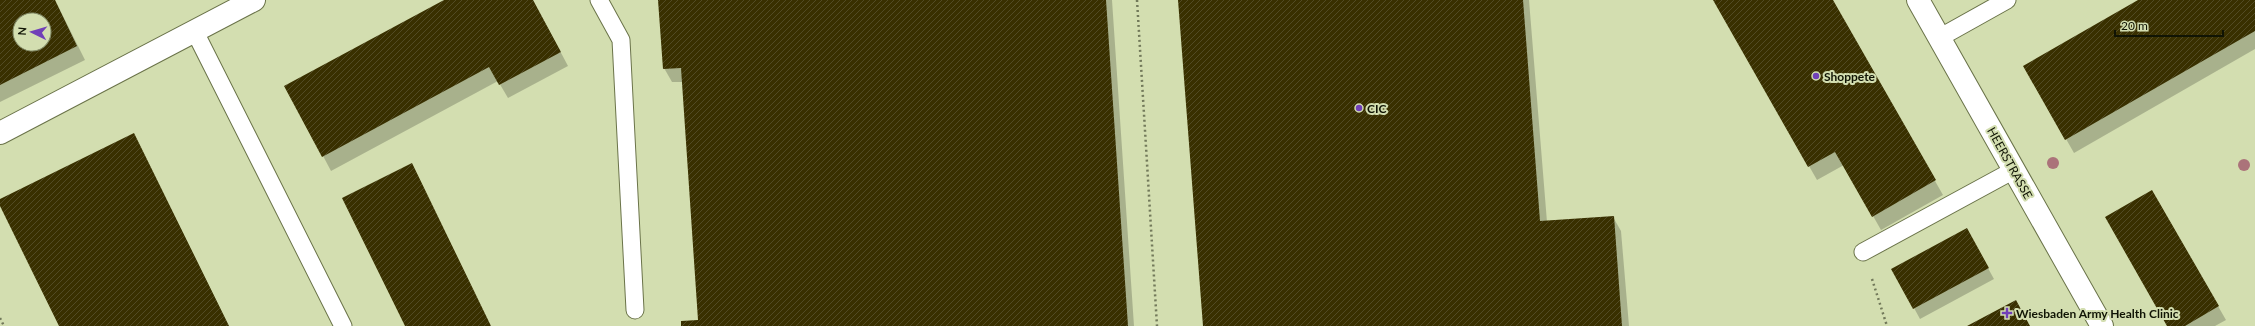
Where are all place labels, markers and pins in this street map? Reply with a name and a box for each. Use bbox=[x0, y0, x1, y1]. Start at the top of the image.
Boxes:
place label: Shoppete bbox=[1824, 69, 1876, 84]
marker: Shoppete bbox=[1811, 71, 1821, 81]
place label: CIC bbox=[1367, 101, 1386, 116]
marker: CIC bbox=[1354, 103, 1364, 113]
place label: Wiesbaden Army Health Clinic bbox=[2016, 306, 2179, 321]
marker: Wiesbaden Army Health Clinic bbox=[2001, 307, 2013, 319]

